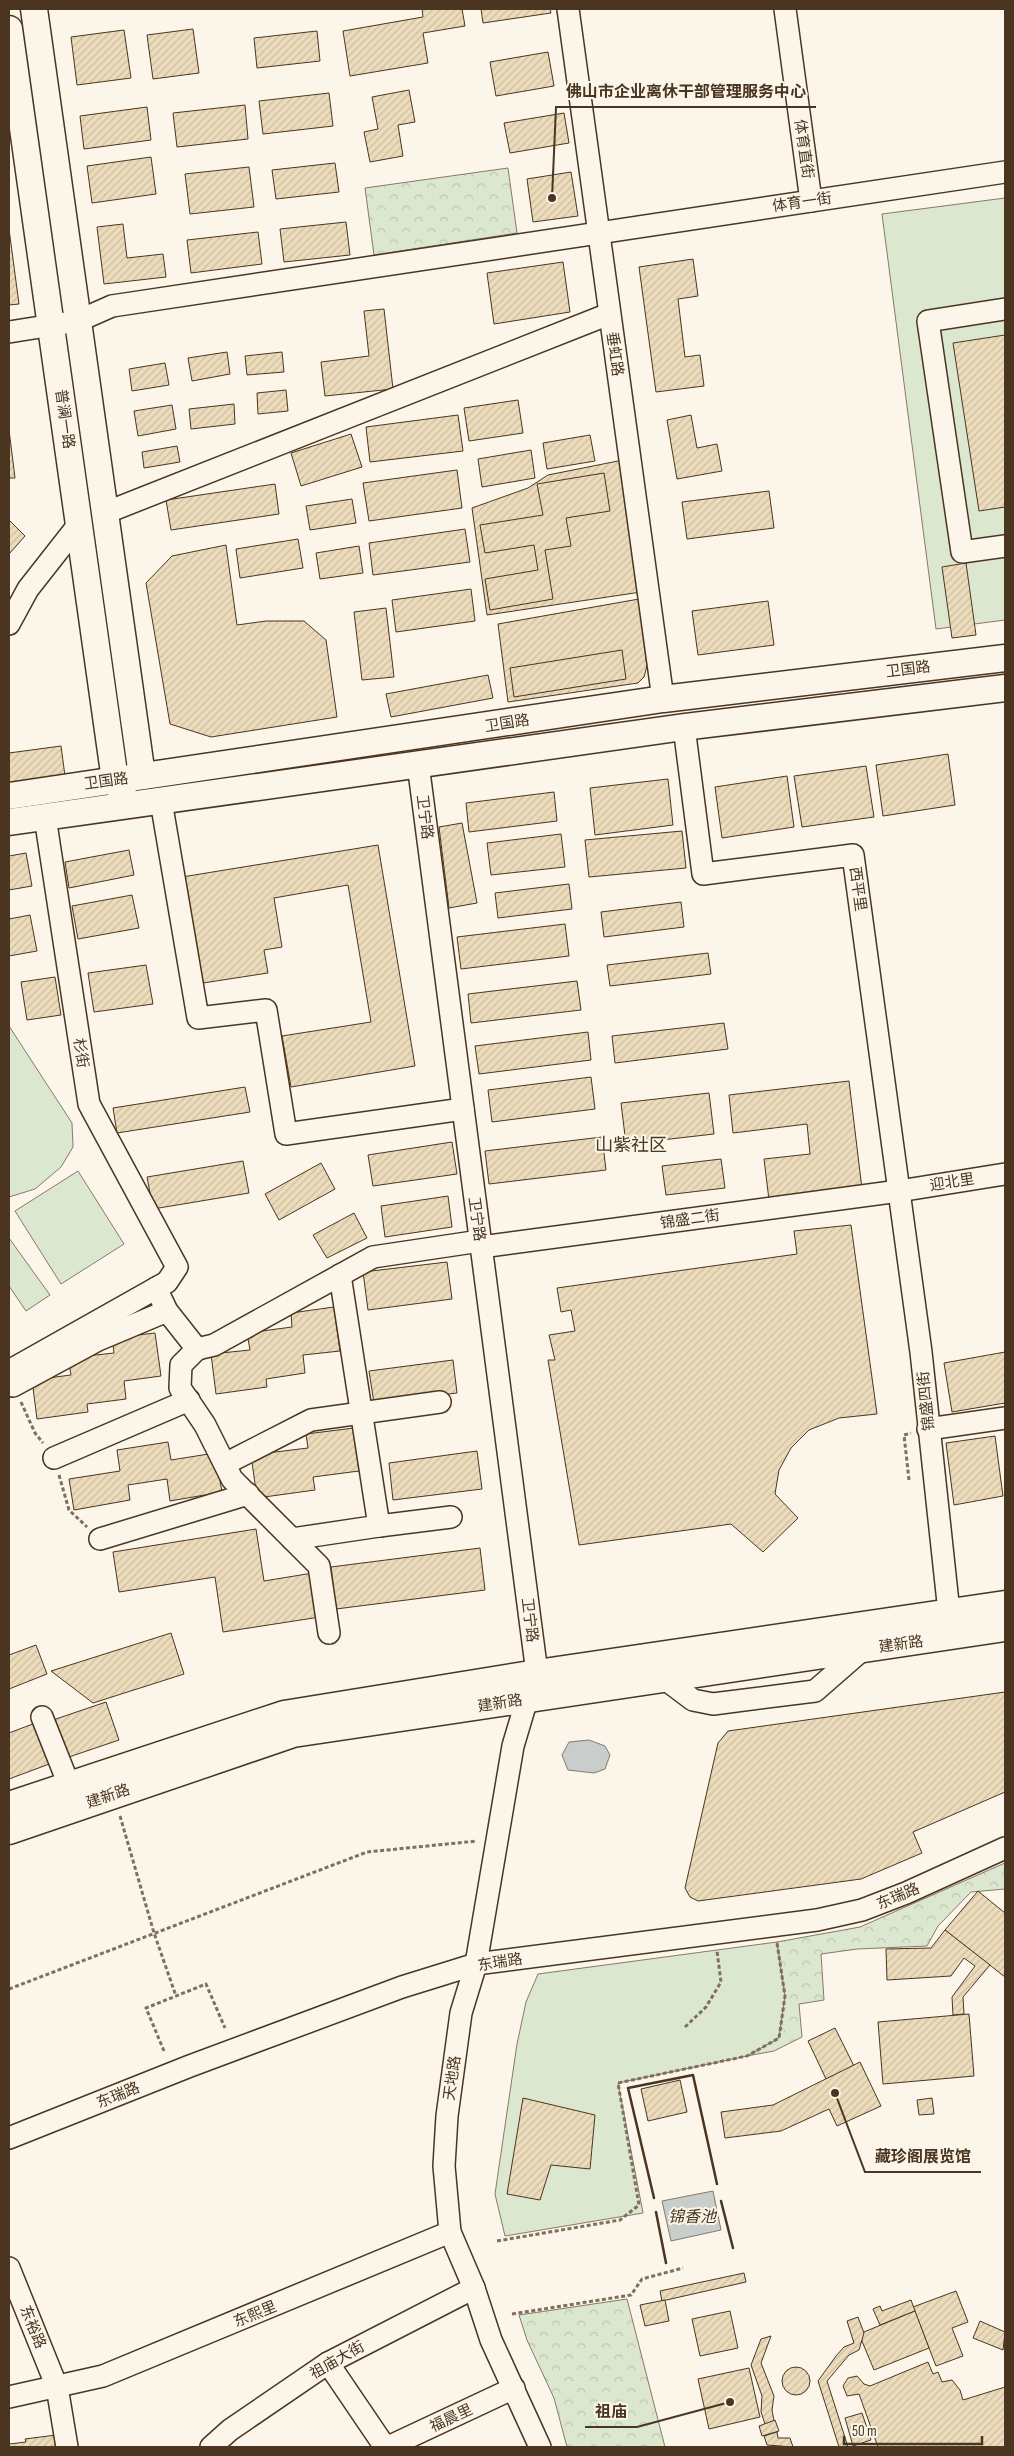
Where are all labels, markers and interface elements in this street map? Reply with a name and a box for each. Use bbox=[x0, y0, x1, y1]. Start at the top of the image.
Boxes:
callout: 佛山市企业离休干部管理服务中心 bbox=[556, 76, 816, 107]
text: 佛山市企业离休干部管理服务中心 bbox=[566, 82, 806, 102]
street label: 体育直街 bbox=[790, 118, 817, 180]
street label: 体育一街 bbox=[771, 189, 833, 216]
street label: 垂虹路 bbox=[602, 330, 627, 378]
street label: 普澜一路 bbox=[51, 388, 78, 450]
street label: 卫国路 bbox=[885, 657, 932, 682]
street label: 卫国路 bbox=[483, 711, 531, 736]
street label: 卫国路 bbox=[82, 769, 130, 794]
street label: 卫宁路 bbox=[412, 794, 437, 841]
street label: 西平里 bbox=[845, 865, 870, 913]
street label: 杉街 bbox=[69, 1037, 92, 1069]
district label: 山紫社区 bbox=[595, 1135, 667, 1156]
street label: 迎北里 bbox=[928, 1170, 976, 1195]
street label: 卫宁路 bbox=[464, 1195, 489, 1243]
street label: 锦盛二街 bbox=[659, 1206, 721, 1233]
street label: 锦盛四街 bbox=[914, 1370, 939, 1432]
street label: 卫宁路 bbox=[517, 1597, 542, 1644]
street label: 建新路 bbox=[877, 1632, 925, 1657]
street label: 建新路 bbox=[476, 1691, 524, 1716]
street label: 建新路 bbox=[84, 1780, 133, 1813]
street label: 东瑞路 bbox=[874, 1879, 923, 1914]
street label: 东瑞路 bbox=[476, 1950, 524, 1975]
street label: 天地路 bbox=[440, 2054, 465, 2102]
street label: 东瑞路 bbox=[94, 2078, 143, 2113]
callout: 藏珍阁展览馆 bbox=[865, 2141, 981, 2172]
text: 藏珍阁展览馆 bbox=[875, 2147, 971, 2167]
water label: 锦香池 bbox=[668, 2208, 718, 2227]
street label: 东熙里 bbox=[231, 2297, 280, 2332]
street label: 东裕路 bbox=[15, 2303, 50, 2352]
street label: 祖庙大街 bbox=[307, 2337, 368, 2384]
callout: 祖庙 bbox=[585, 2396, 637, 2427]
street label: 福晨里 bbox=[427, 2400, 476, 2437]
text: 祖庙 bbox=[595, 2403, 627, 2422]
scale bar bbox=[844, 2414, 982, 2446]
text: 50 m bbox=[852, 2422, 877, 2441]

